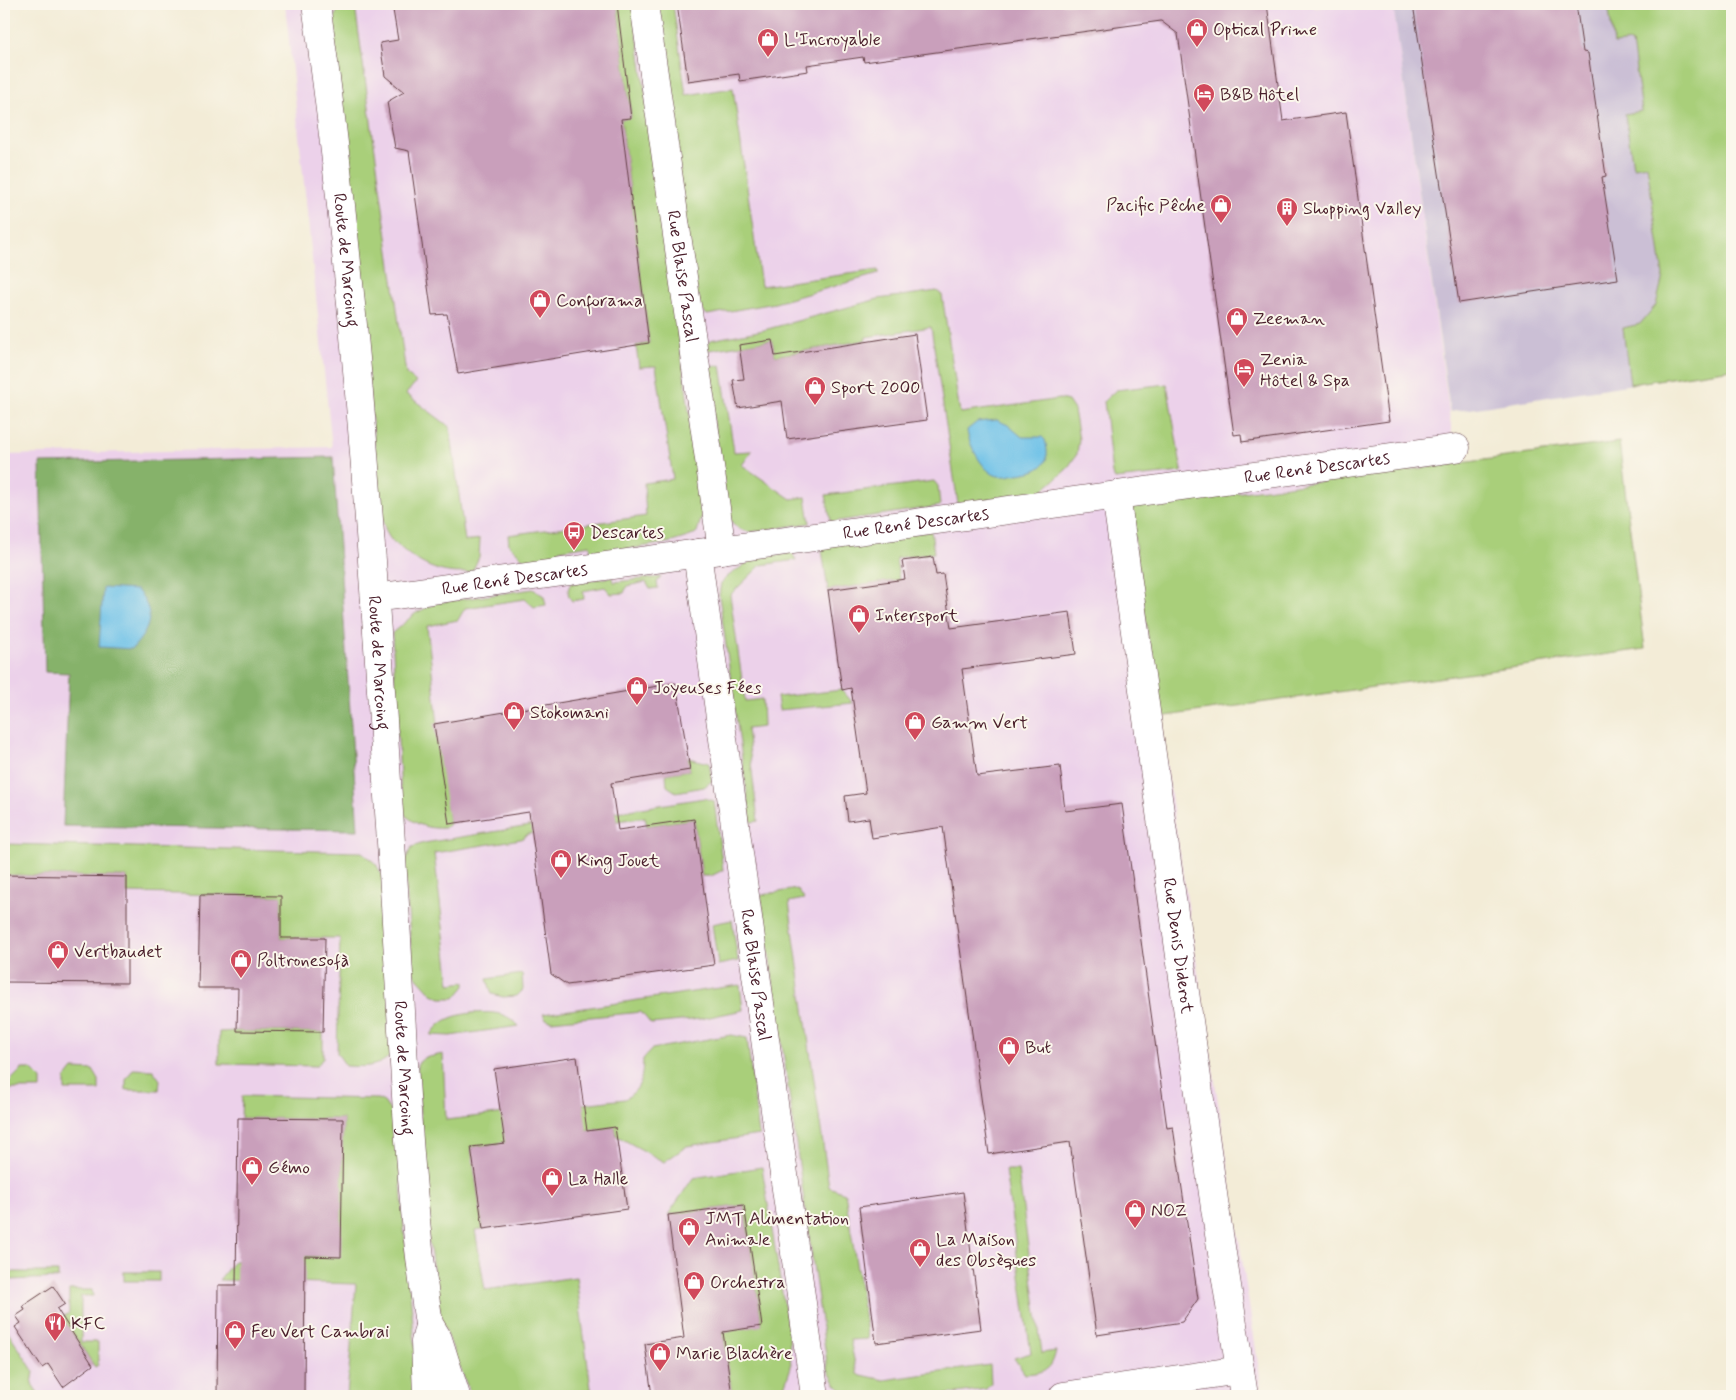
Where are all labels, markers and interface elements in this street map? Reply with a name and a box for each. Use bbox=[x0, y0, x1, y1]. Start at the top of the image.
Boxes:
shop icon: Optical Prime bbox=[1185, 17, 1209, 48]
place label: Optical Prime bbox=[1213, 18, 1317, 42]
shop icon: L'Incroyable bbox=[756, 27, 780, 58]
place label: L'Incroyable bbox=[784, 28, 881, 52]
hotel icon: B&B Hôtel bbox=[1192, 82, 1216, 113]
place label: B&B Hôtel bbox=[1220, 83, 1299, 107]
street label: Route de Marcoing bbox=[327, 192, 364, 329]
shop icon: Pacific Pêche bbox=[1209, 193, 1233, 224]
place label: Pacific Pêche bbox=[1106, 194, 1205, 218]
building icon: Shopping Valley bbox=[1275, 196, 1299, 227]
place label: Shopping Valley bbox=[1303, 197, 1421, 221]
street label: Rue Blaise Pascal bbox=[661, 209, 703, 344]
shop icon: Conforama bbox=[528, 288, 552, 319]
place label: Conforama bbox=[556, 289, 643, 315]
shop icon: Zeeman bbox=[1225, 306, 1249, 337]
place label: Zeeman bbox=[1253, 307, 1325, 331]
place label: Zenia Hôtel & Spa bbox=[1260, 348, 1350, 393]
hotel icon: Zenia Hôtel & Spa bbox=[1232, 357, 1256, 388]
shop icon: Sport 2000 bbox=[803, 375, 827, 406]
place label: Sport 2000 bbox=[831, 376, 920, 400]
street label: Rue René Descartes bbox=[1243, 446, 1392, 490]
street label: Rue René Descartes bbox=[842, 502, 990, 546]
bus stop icon: Descartes bbox=[562, 520, 586, 551]
place label: Descartes bbox=[590, 521, 664, 545]
street label: Rue René Descartes bbox=[440, 558, 589, 602]
street label: Route de Marcoing bbox=[362, 595, 395, 731]
shop icon: Intersport bbox=[847, 603, 871, 634]
place label: Intersport bbox=[875, 604, 959, 628]
shop icon: Joyeuses Fées bbox=[625, 675, 649, 706]
place label: Joyeuses Fées bbox=[653, 676, 762, 700]
shop icon: Stokomani bbox=[502, 700, 526, 731]
place label: Stokomani bbox=[530, 701, 609, 725]
shop icon: Gamm Vert bbox=[903, 710, 927, 741]
place label: Gamm Vert bbox=[931, 711, 1028, 735]
shop icon: King Jouet bbox=[549, 848, 573, 879]
place label: King Jouet bbox=[577, 849, 660, 874]
street label: Rue Denis Diderot bbox=[1156, 876, 1199, 1016]
street label: Rue Blaise Pascal bbox=[734, 908, 776, 1042]
shop icon: Vertbaudet bbox=[46, 939, 70, 970]
place label: Vertbaudet bbox=[74, 940, 163, 964]
shop icon: Poltronesofà bbox=[229, 948, 253, 979]
place label: Poltronesofà bbox=[257, 949, 349, 973]
street label: Route de Marcoing bbox=[387, 1000, 420, 1136]
shop icon: But bbox=[997, 1035, 1021, 1066]
place label: But bbox=[1025, 1036, 1051, 1060]
shop icon: Gémo bbox=[240, 1155, 264, 1186]
place label: Gémo bbox=[268, 1156, 310, 1180]
shop icon: La Halle bbox=[540, 1166, 564, 1197]
place label: La Halle bbox=[568, 1167, 628, 1191]
shop icon: NOZ bbox=[1123, 1198, 1147, 1229]
place label: NOZ bbox=[1151, 1199, 1186, 1223]
place label: JMT Alimentation Animale bbox=[705, 1207, 849, 1252]
shop icon: JMT Alimentation Animale bbox=[677, 1216, 701, 1247]
place label: La Maison des Obsèques bbox=[936, 1228, 1036, 1273]
shop icon: La Maison des Obsèques bbox=[908, 1237, 932, 1268]
shop icon: Orchestra bbox=[682, 1270, 706, 1301]
place label: Orchestra bbox=[710, 1271, 786, 1295]
restaurant icon: KFC bbox=[43, 1311, 67, 1342]
place label: KFC bbox=[71, 1312, 105, 1336]
shop icon: Feu Vert Cambrai bbox=[223, 1319, 247, 1350]
place label: Feu Vert Cambrai bbox=[251, 1320, 389, 1344]
shop icon: Marie Blachère bbox=[648, 1341, 672, 1372]
place label: Marie Blachère bbox=[676, 1342, 793, 1366]

